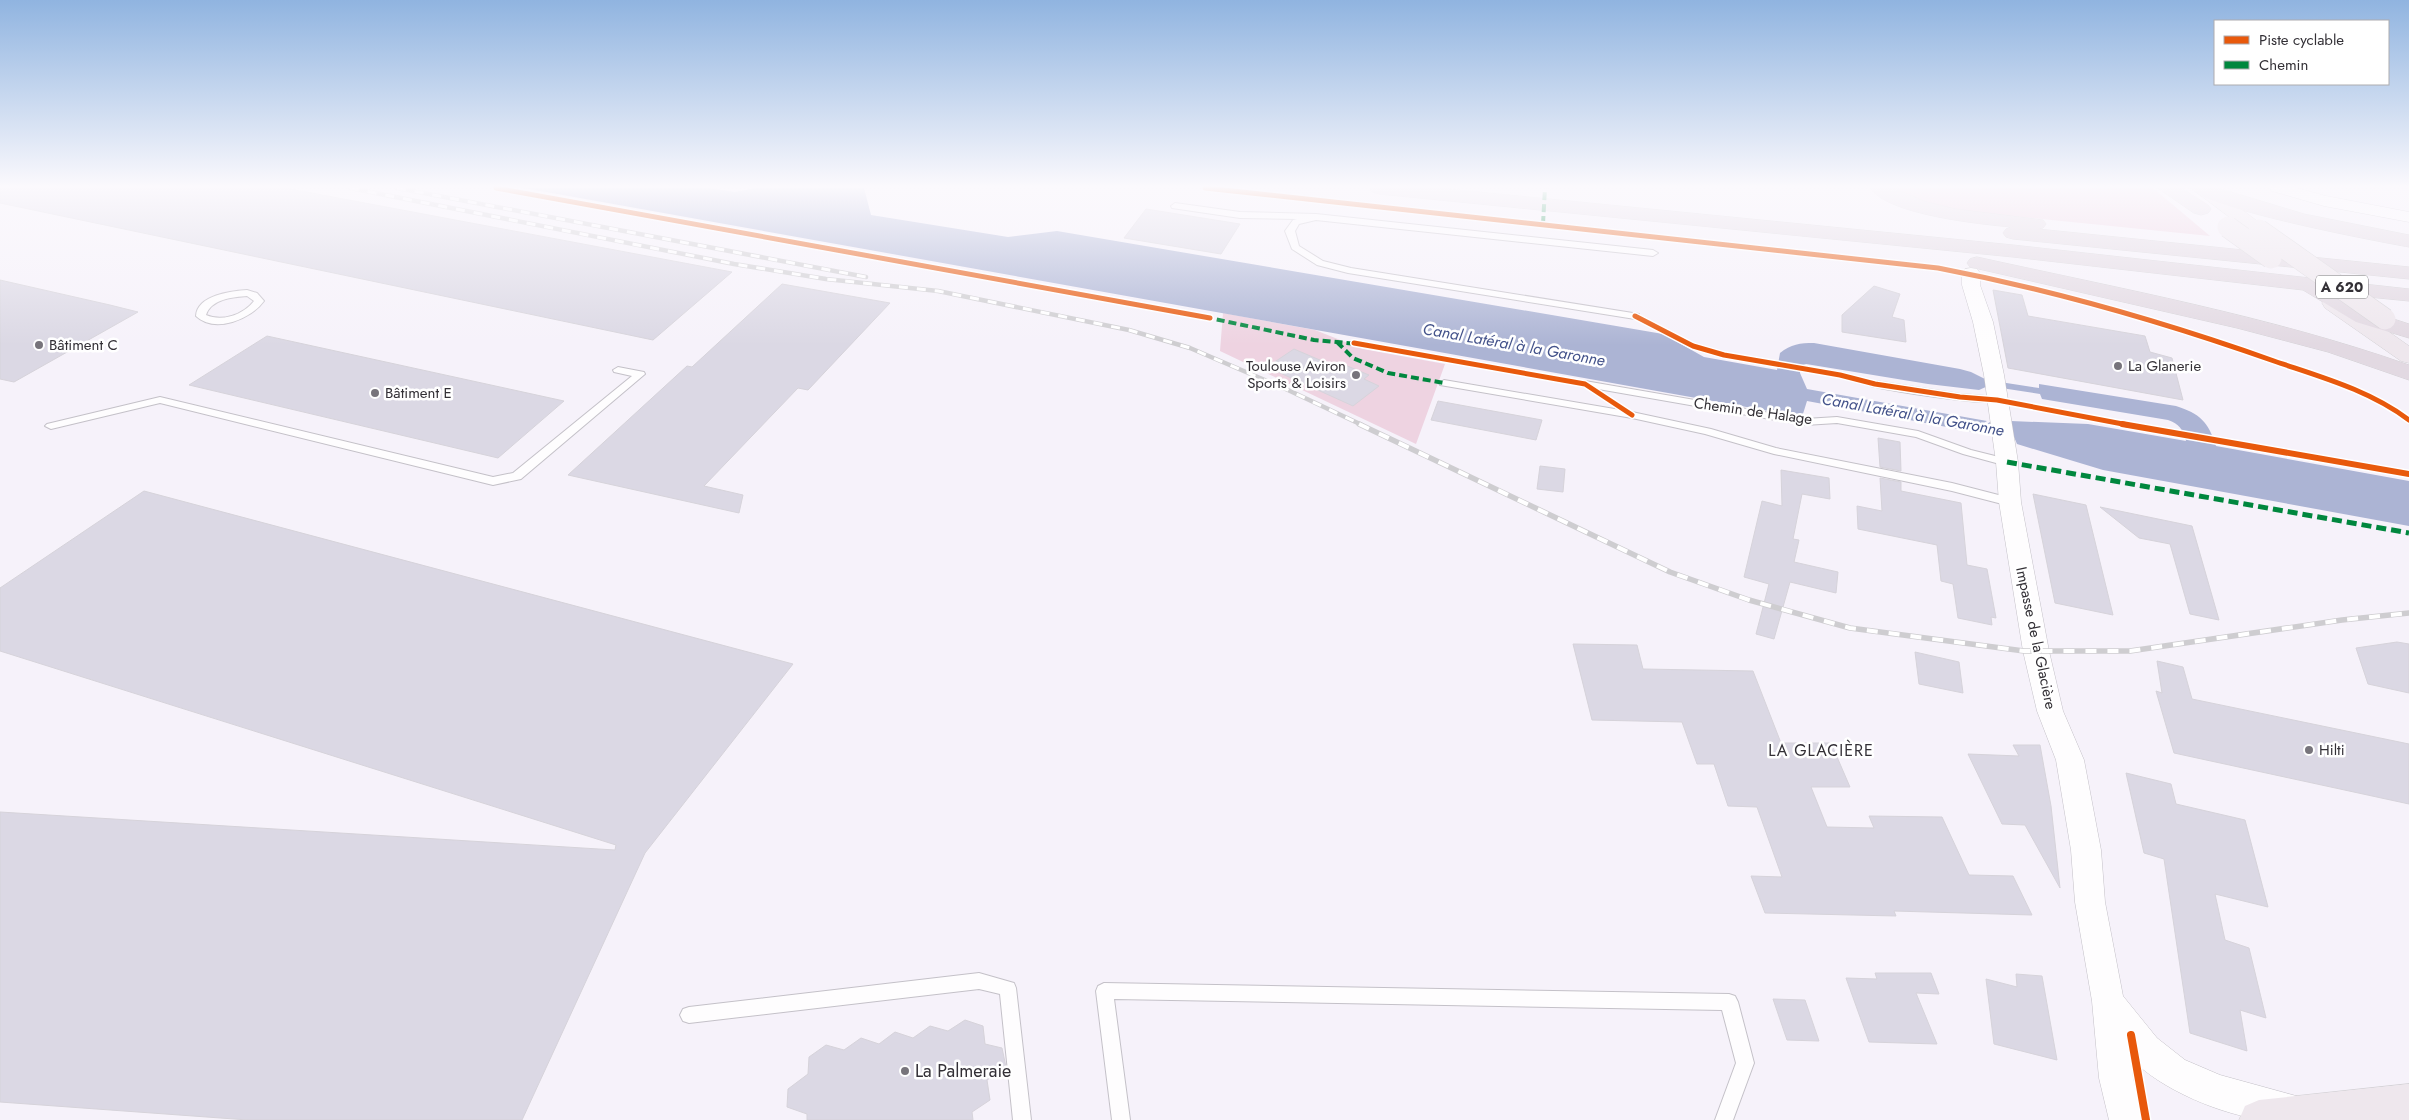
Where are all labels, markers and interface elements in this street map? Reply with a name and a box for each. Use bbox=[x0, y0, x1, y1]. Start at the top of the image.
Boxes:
legend bbox=[2214, 20, 2389, 85]
text: Piste cyclable bbox=[2259, 29, 2344, 51]
text: Chemin bbox=[2259, 54, 2308, 76]
road number: A 620 bbox=[2316, 276, 2368, 298]
water label: Canal Latéral à la Garonne bbox=[1421, 317, 1607, 372]
place label: Bâtiment C bbox=[49, 334, 118, 356]
marker: Bâtiment C bbox=[33, 339, 45, 351]
place label: Toulouse Aviron Sports & Loisirs bbox=[1246, 355, 1346, 394]
place label: La Glanerie bbox=[2128, 355, 2201, 377]
marker: La Glanerie bbox=[2112, 360, 2124, 372]
marker: Toulouse Aviron Sports & Loisirs bbox=[1350, 369, 1362, 381]
place label: Bâtiment E bbox=[385, 382, 452, 404]
marker: Bâtiment E bbox=[369, 387, 381, 399]
water label: Canal Latéral à la Garonne bbox=[1820, 387, 2006, 442]
street label: Chemin de Halage bbox=[1692, 392, 1814, 430]
street label: Impasse de la Glacière bbox=[2010, 565, 2062, 712]
district label: LA GLACIÈRE bbox=[1768, 739, 1874, 762]
place label: Hilti bbox=[2319, 739, 2345, 761]
marker: Hilti bbox=[2303, 744, 2315, 756]
place label: La Palmeraie bbox=[915, 1058, 1011, 1084]
marker: La Palmeraie bbox=[899, 1065, 911, 1077]

